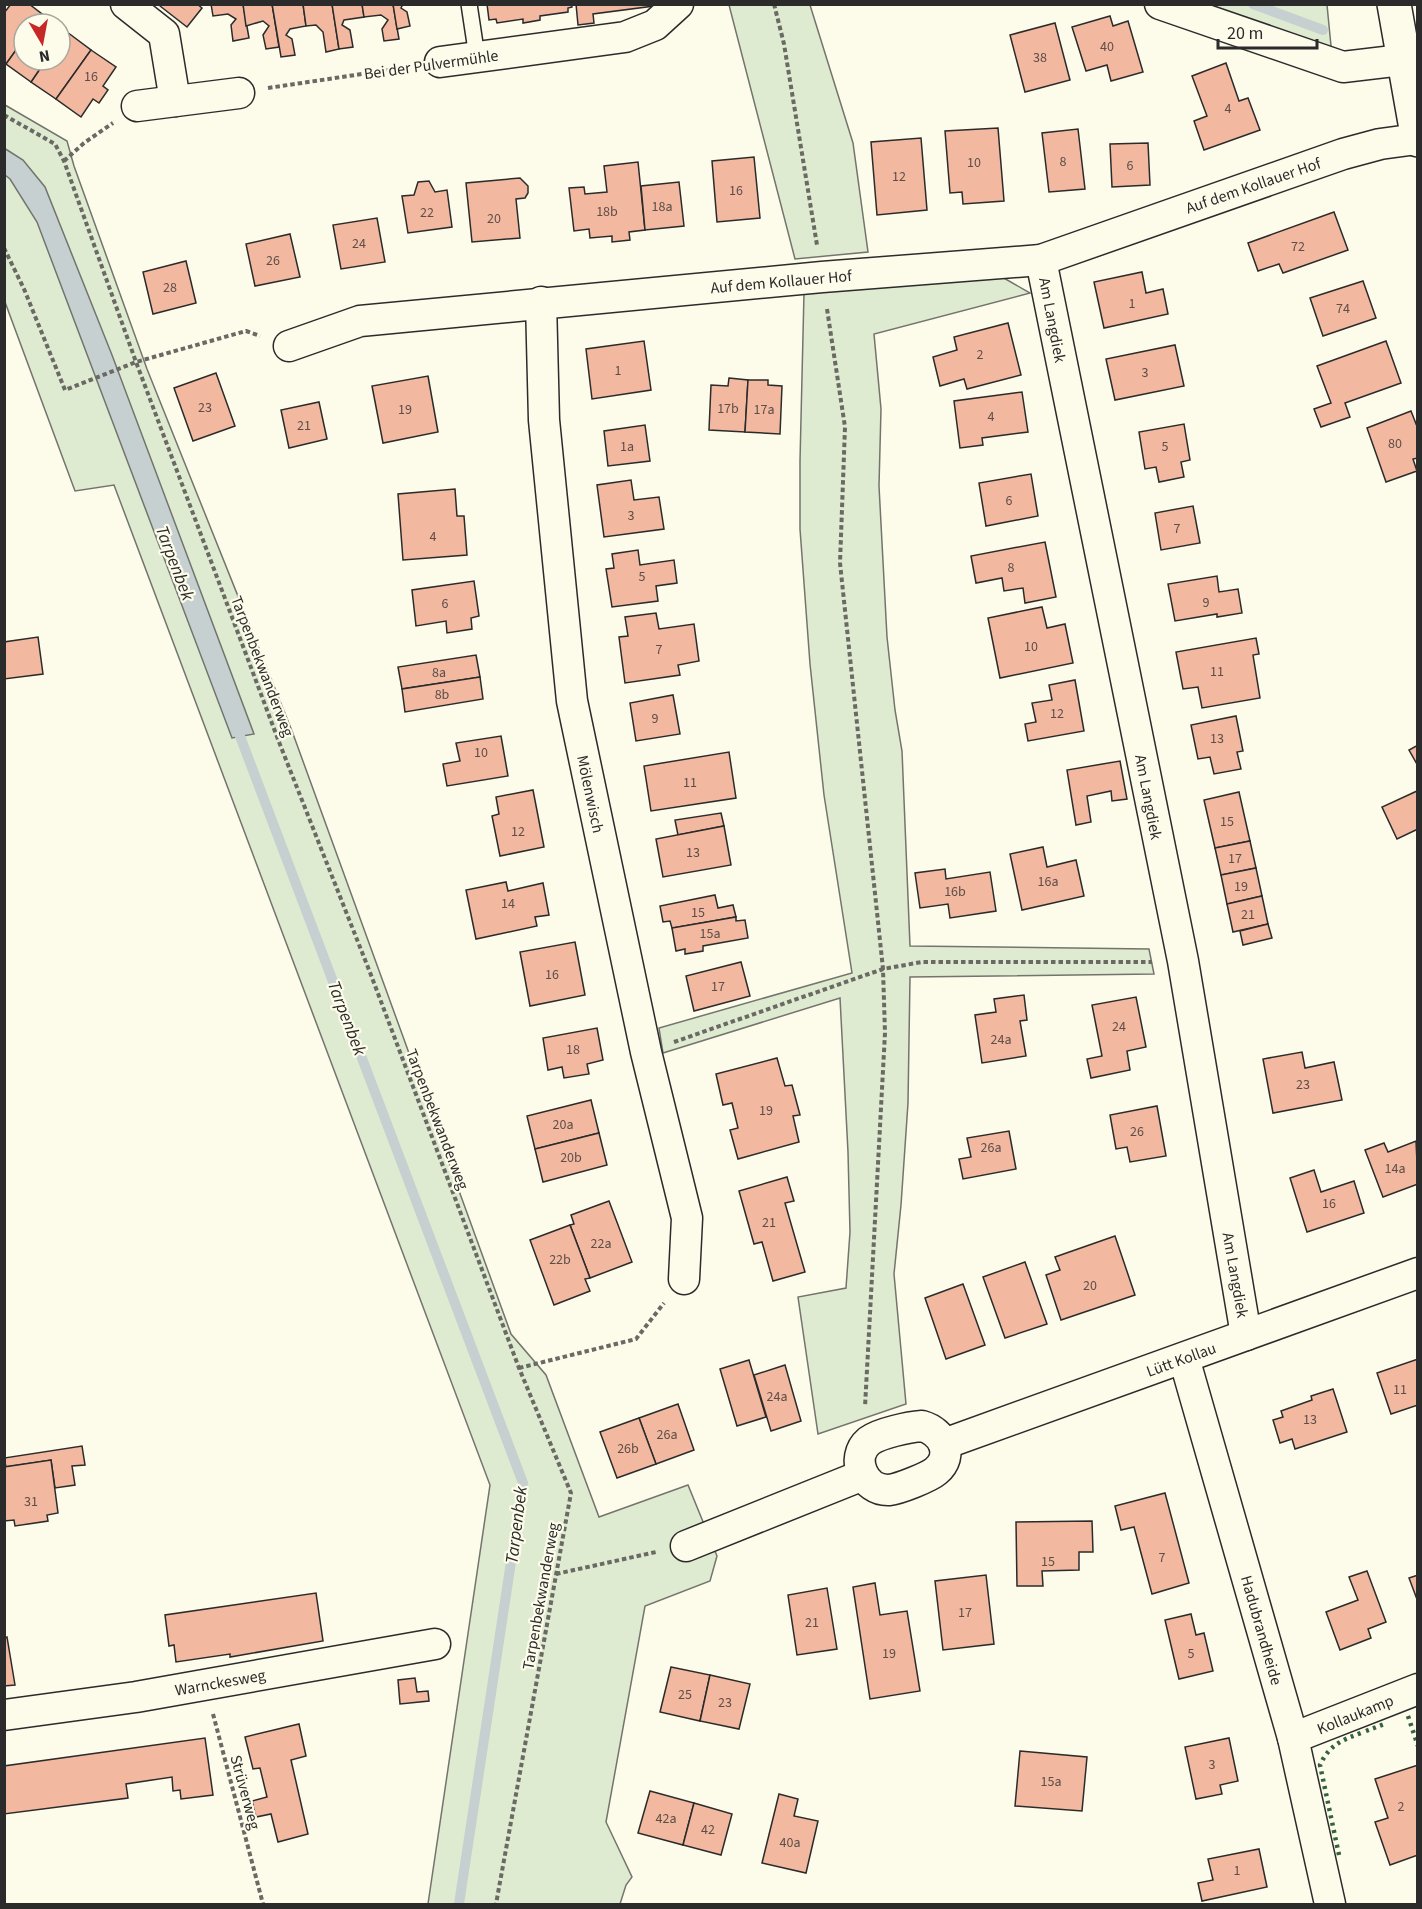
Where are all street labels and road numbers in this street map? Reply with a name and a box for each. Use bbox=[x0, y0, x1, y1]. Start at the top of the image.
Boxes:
street label: Bei der Pulvermühle bbox=[363, 45, 500, 85]
street label: Auf dem Kollauer Hof bbox=[1183, 152, 1325, 219]
street label: Auf dem Kollauer Hof bbox=[710, 265, 854, 299]
street label: Am Langdiek bbox=[1033, 276, 1071, 365]
street label: Tarpenbekwanderweg bbox=[225, 593, 299, 740]
street label: Mölenwisch bbox=[571, 753, 609, 835]
street label: Am Langdiek bbox=[1129, 753, 1167, 842]
street label: Tarpenbekwanderweg bbox=[400, 1046, 474, 1193]
street label: Am Langdiek bbox=[1217, 1231, 1253, 1320]
street label: Lütt Kollau bbox=[1143, 1337, 1219, 1383]
street label: Tarpenbekwanderweg bbox=[517, 1521, 565, 1672]
street label: Hadubrandheide bbox=[1235, 1573, 1287, 1688]
street label: Warnckesweg bbox=[173, 1664, 267, 1702]
street label: Kollaukamp bbox=[1314, 1690, 1397, 1740]
street label: Strüverweg bbox=[225, 1753, 266, 1832]

